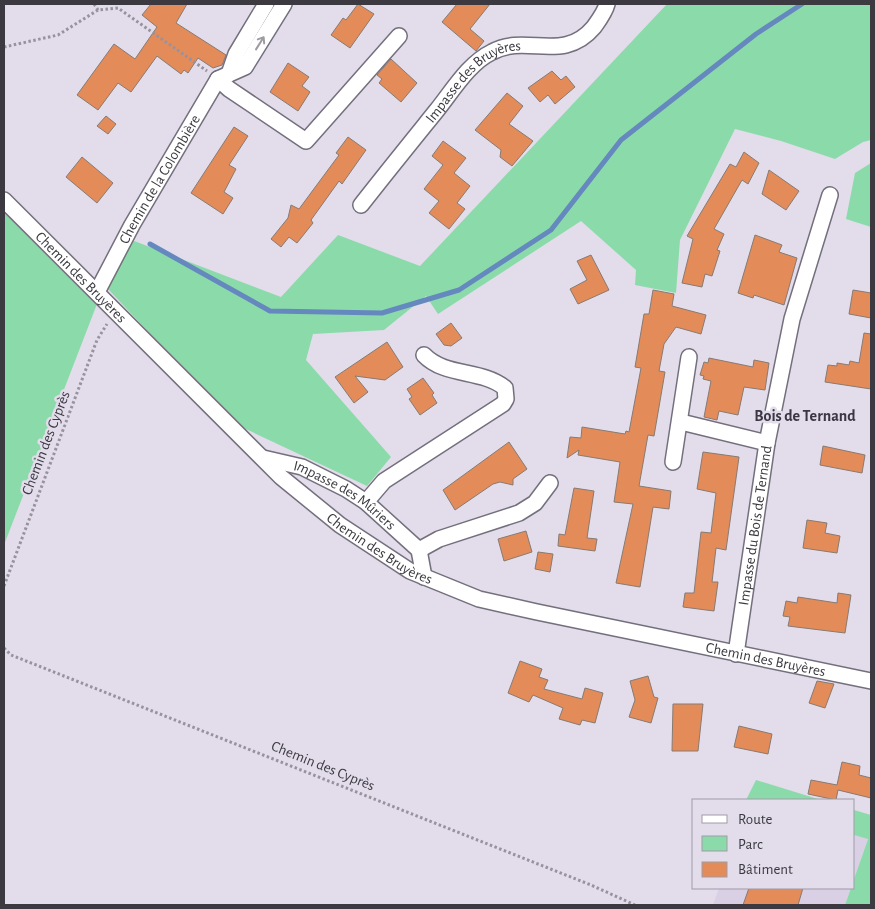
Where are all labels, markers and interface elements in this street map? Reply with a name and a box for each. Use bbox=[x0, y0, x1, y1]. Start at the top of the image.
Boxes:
one-way arrow bbox=[256, 37, 266, 51]
street label: Impasse des Bruyères bbox=[423, 38, 521, 125]
street label: Chemin de la Colombière bbox=[116, 112, 203, 246]
street label: Chemin des Bruyères bbox=[33, 229, 129, 325]
street label: Chemin des Cyprès bbox=[19, 389, 73, 497]
district label: Bois de Ternand bbox=[754, 408, 856, 424]
street label: Impasse du Bois de Ternand bbox=[736, 444, 774, 606]
street label: Impasse des Mûriers bbox=[292, 458, 399, 533]
street label: Chemin des Bruyères bbox=[324, 510, 434, 587]
street label: Chemin des Bruyères bbox=[705, 640, 827, 679]
street label: Chemin des Cyprès bbox=[269, 738, 377, 794]
legend bbox=[692, 799, 855, 889]
text: Route bbox=[738, 812, 772, 827]
text: Parc bbox=[738, 837, 763, 852]
text: Bâtiment bbox=[738, 862, 793, 877]

